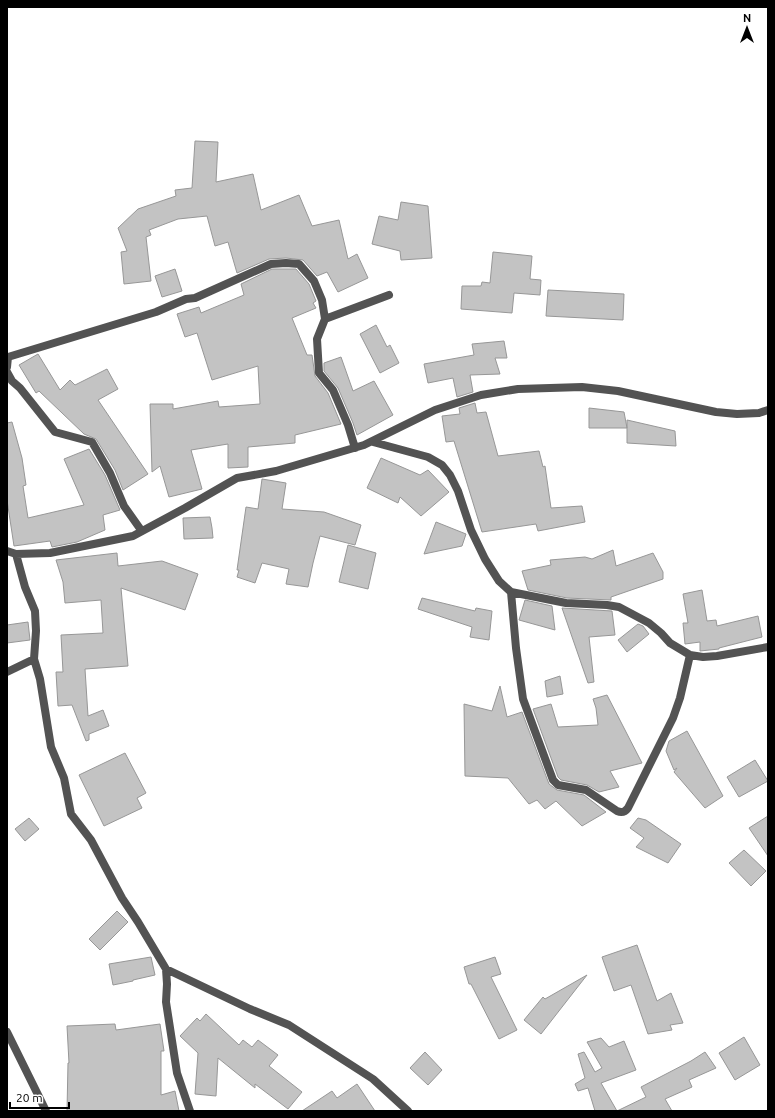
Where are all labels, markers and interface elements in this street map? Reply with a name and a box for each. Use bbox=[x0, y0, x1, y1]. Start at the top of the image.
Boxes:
north arrow bbox=[727, 8, 767, 48]
text: N bbox=[743, 12, 751, 24]
scale bar bbox=[10, 1084, 69, 1110]
text: 20 m bbox=[16, 1091, 43, 1104]

